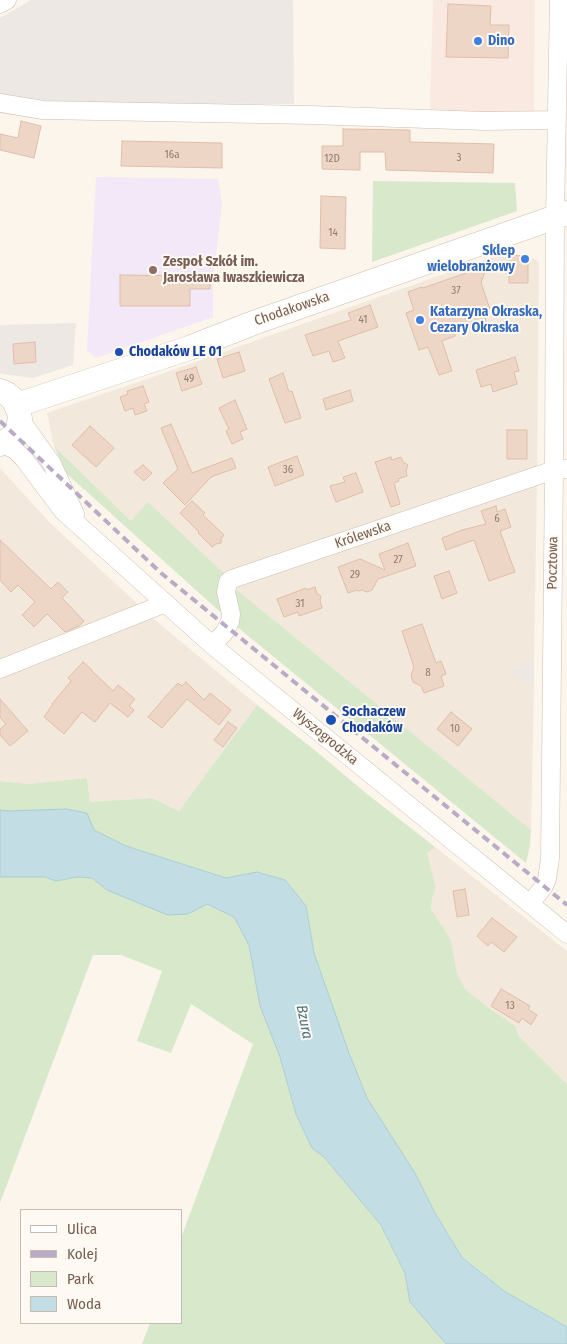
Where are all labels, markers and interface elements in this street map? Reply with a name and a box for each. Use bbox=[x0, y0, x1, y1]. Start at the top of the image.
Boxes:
place label: Dino bbox=[488, 33, 515, 49]
marker: Dino bbox=[472, 35, 484, 47]
house number: 16a bbox=[164, 148, 180, 162]
house number: 3 bbox=[457, 151, 461, 165]
house number: 12D bbox=[324, 152, 340, 166]
house number: 14 bbox=[328, 226, 338, 240]
place label: Sklep wielobranżowy bbox=[427, 243, 515, 276]
marker: Sklep wielobranżowy bbox=[519, 253, 531, 265]
place label: Zespoł Szkół im. Jarosława Iwaszkiewicza bbox=[163, 254, 305, 286]
marker: Zespoł Szkół im. Jarosława Iwaszkiewicza bbox=[147, 264, 159, 276]
house number: 37 bbox=[451, 284, 461, 298]
street label: Chodakowska bbox=[252, 288, 332, 330]
place label: Katarzyna Okraska, Cezary Okraska bbox=[430, 304, 542, 336]
house number: 41 bbox=[358, 313, 368, 327]
marker: Katarzyna Okraska, Cezary Okraska bbox=[414, 314, 426, 326]
place label: Chodaków LE 01 bbox=[129, 344, 222, 360]
marker: Chodaków LE 01 bbox=[113, 346, 125, 358]
house number: 49 bbox=[184, 372, 194, 386]
house number: 36 bbox=[283, 463, 293, 477]
house number: 6 bbox=[494, 512, 500, 526]
street label: Królewska bbox=[333, 518, 393, 552]
street label: Pocztowa bbox=[544, 536, 562, 590]
house number: 27 bbox=[393, 553, 403, 567]
house number: 29 bbox=[350, 568, 360, 582]
house number: 31 bbox=[296, 597, 304, 611]
house number: 8 bbox=[425, 666, 431, 680]
place label: Sochaczew Chodaków bbox=[342, 704, 406, 736]
street label: Wyszogrodzka bbox=[289, 705, 361, 769]
marker: Sochaczew Chodaków bbox=[324, 713, 338, 727]
house number: 10 bbox=[450, 722, 460, 736]
house number: 13 bbox=[505, 999, 515, 1013]
water label: Bzura bbox=[292, 1003, 316, 1041]
legend bbox=[20, 1209, 182, 1324]
text: Ulica bbox=[67, 1220, 97, 1238]
text: Kolej bbox=[67, 1245, 98, 1263]
text: Park bbox=[67, 1270, 94, 1288]
text: Woda bbox=[67, 1295, 101, 1313]

